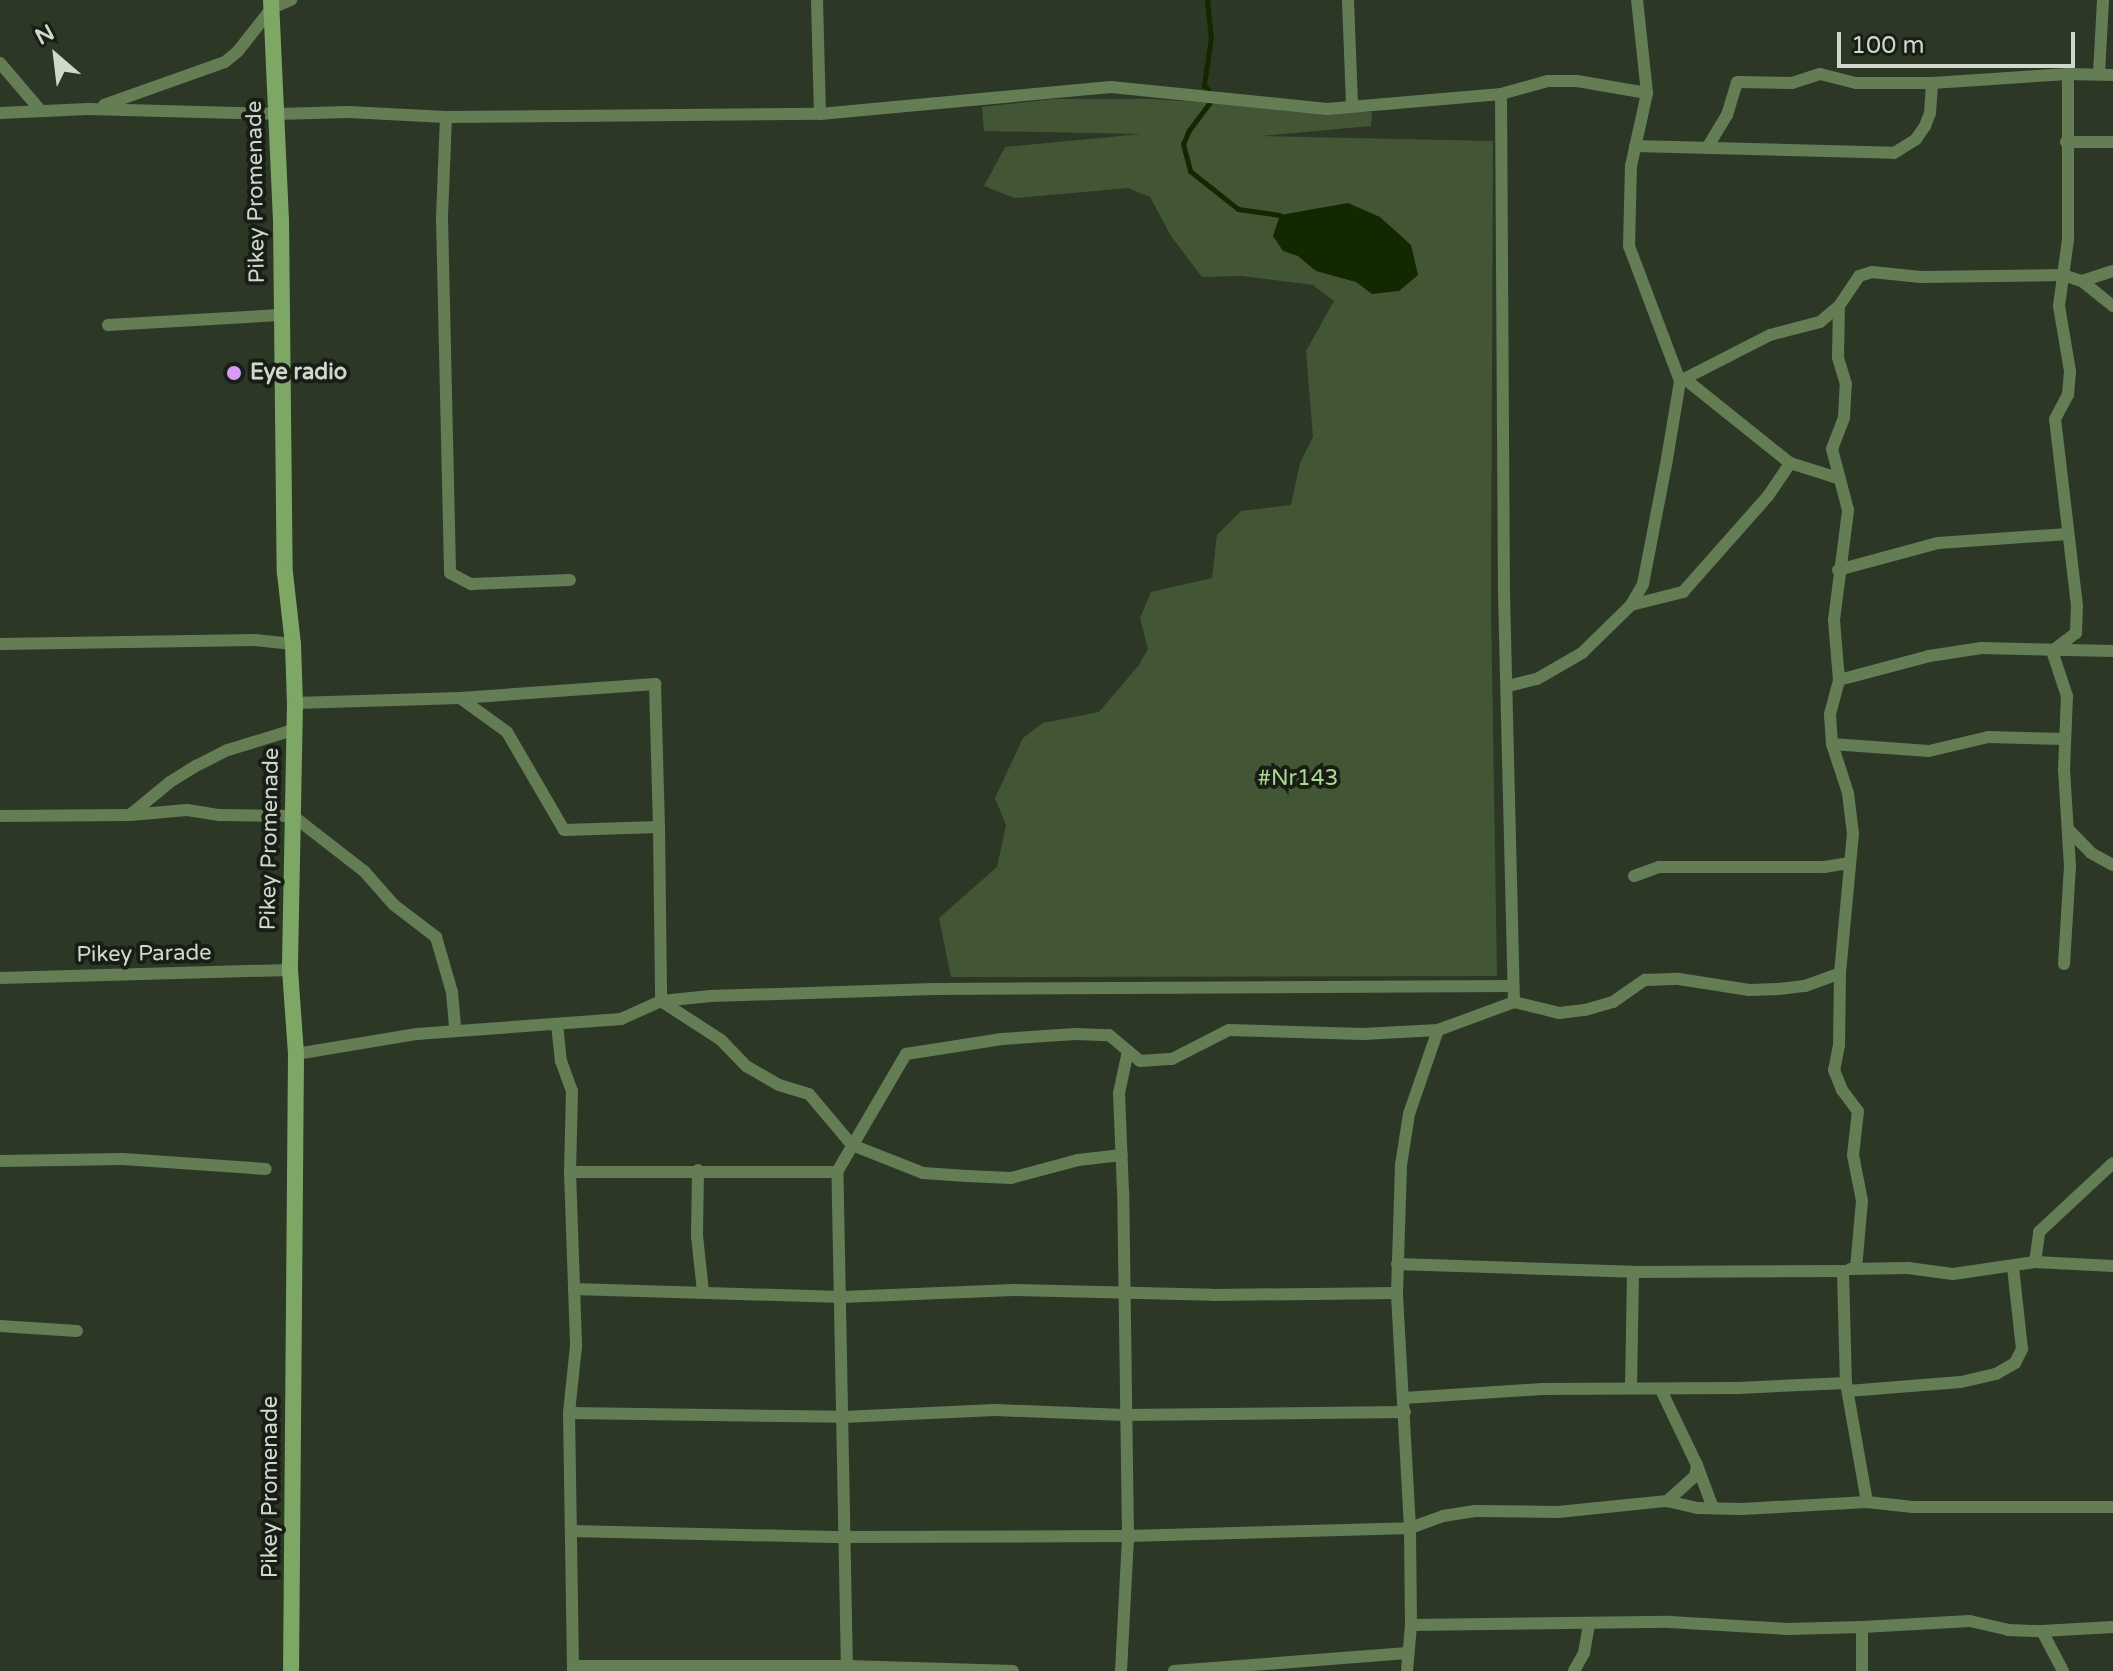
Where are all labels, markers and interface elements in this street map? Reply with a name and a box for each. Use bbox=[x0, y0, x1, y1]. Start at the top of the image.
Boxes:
north arrow bbox=[16, 16, 96, 96]
scale bar bbox=[1841, 16, 2079, 66]
text: N bbox=[31, 19, 59, 50]
text: 100 m bbox=[1851, 31, 1925, 60]
street label: Pikey Promenade bbox=[241, 100, 271, 284]
place label: Eye radio bbox=[250, 360, 347, 386]
marker: Eye radio bbox=[225, 364, 243, 382]
street label: Pikey Promenade bbox=[255, 747, 285, 931]
park label: #Nr143 bbox=[1258, 766, 1338, 792]
street label: Pikey Parade bbox=[76, 940, 212, 968]
street label: Pikey Promenade bbox=[258, 1396, 284, 1578]

